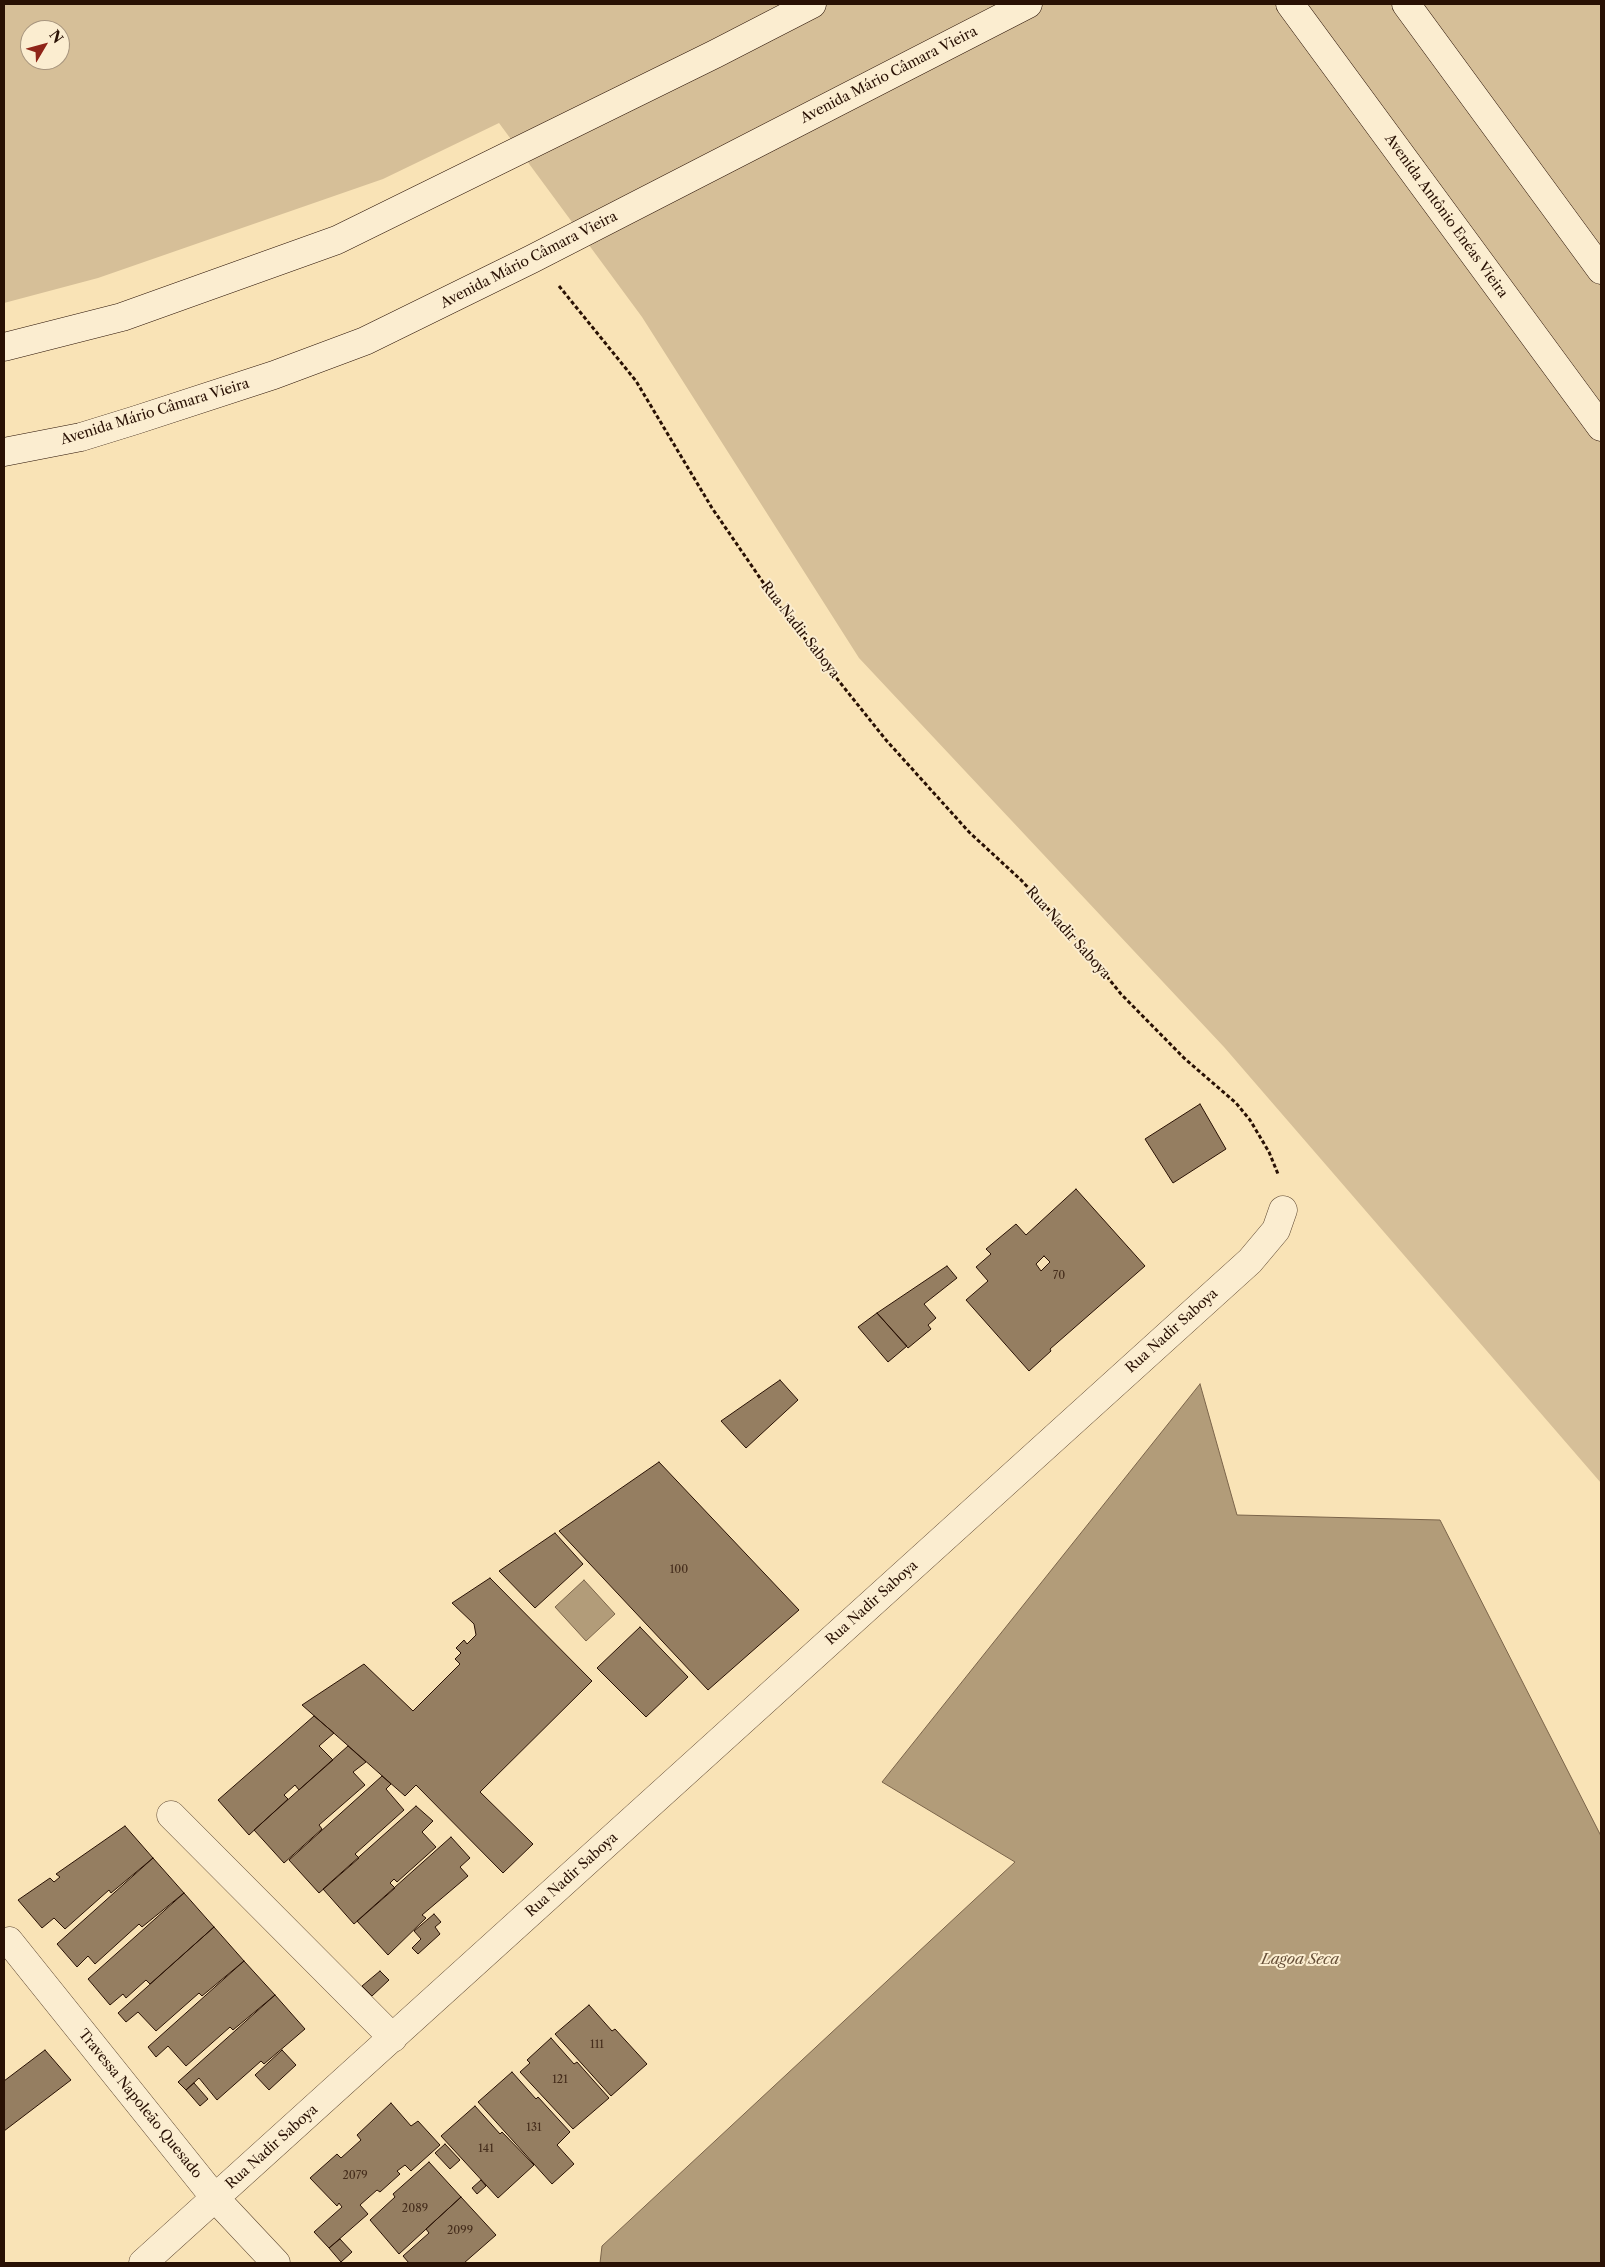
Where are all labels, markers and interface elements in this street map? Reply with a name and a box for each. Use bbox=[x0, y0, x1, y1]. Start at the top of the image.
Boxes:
north arrow bbox=[20, 20, 70, 70]
street label: Avenida Mário Câmara Vieira bbox=[798, 23, 980, 127]
text: N bbox=[45, 26, 67, 47]
street label: Avenida Antônio Enéas Vieira bbox=[1381, 131, 1511, 301]
street label: Avenida Mário Câmara Vieira bbox=[438, 208, 620, 312]
street label: Avenida Mário Câmara Vieira bbox=[59, 375, 251, 449]
street label: Rua Nadir Saboya bbox=[757, 578, 843, 682]
street label: Rua Nadir Saboya bbox=[1022, 883, 1114, 983]
house number: 70 bbox=[1053, 1269, 1065, 1283]
street label: Rua Nadir Saboya bbox=[1122, 1285, 1222, 1377]
street label: Rua Nadir Saboya bbox=[822, 1557, 922, 1649]
house number: 100 bbox=[670, 1563, 688, 1577]
street label: Rua Nadir Saboya bbox=[522, 1829, 622, 1921]
water label: Lagoa Seca bbox=[1261, 1951, 1339, 1969]
street label: Travessa Napoleão Quesado bbox=[75, 2026, 205, 2182]
house number: 111 bbox=[590, 2038, 604, 2052]
house number: 121 bbox=[552, 2073, 568, 2087]
street label: Rua Nadir Saboya bbox=[222, 2101, 322, 2193]
house number: 131 bbox=[526, 2121, 542, 2135]
house number: 141 bbox=[478, 2142, 494, 2156]
house number: 2079 bbox=[342, 2169, 368, 2183]
house number: 2089 bbox=[402, 2202, 428, 2216]
house number: 2099 bbox=[447, 2224, 473, 2238]

